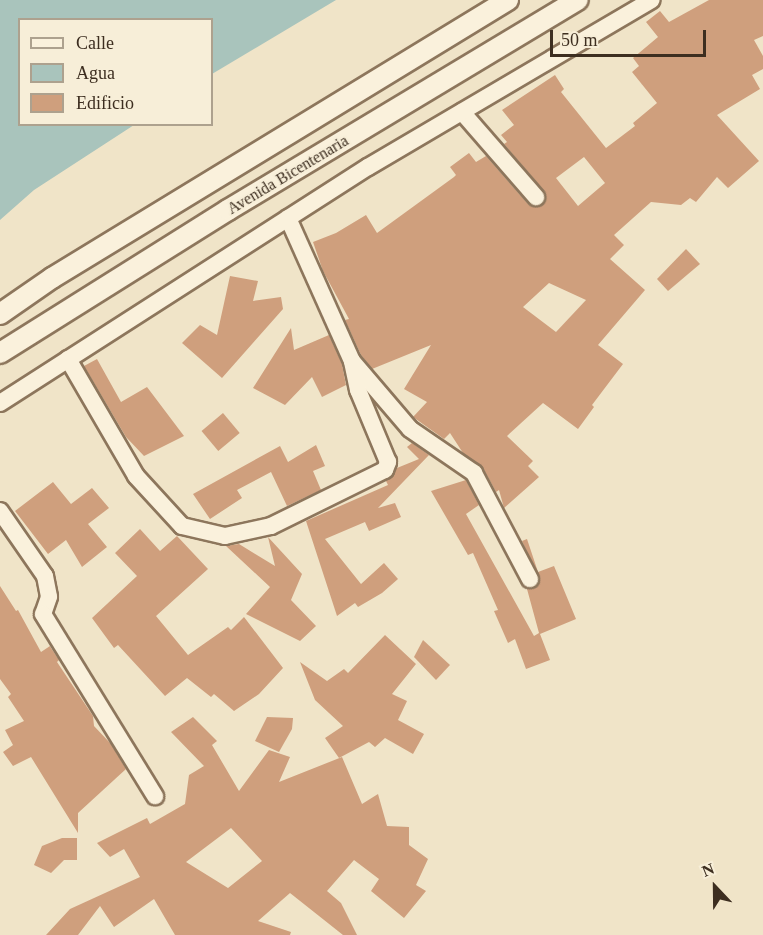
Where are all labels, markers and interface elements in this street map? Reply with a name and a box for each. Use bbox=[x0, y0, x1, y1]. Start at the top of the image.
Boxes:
legend bbox=[18, 18, 213, 126]
scale bar bbox=[553, 18, 709, 56]
text: 50 m bbox=[561, 30, 598, 50]
text: Calle bbox=[76, 33, 114, 53]
text: Agua bbox=[76, 63, 115, 83]
text: Edificio bbox=[76, 93, 134, 113]
street label: Avenida Bicentenaria bbox=[224, 131, 352, 219]
north arrow bbox=[685, 857, 745, 917]
text: N bbox=[700, 860, 717, 880]

